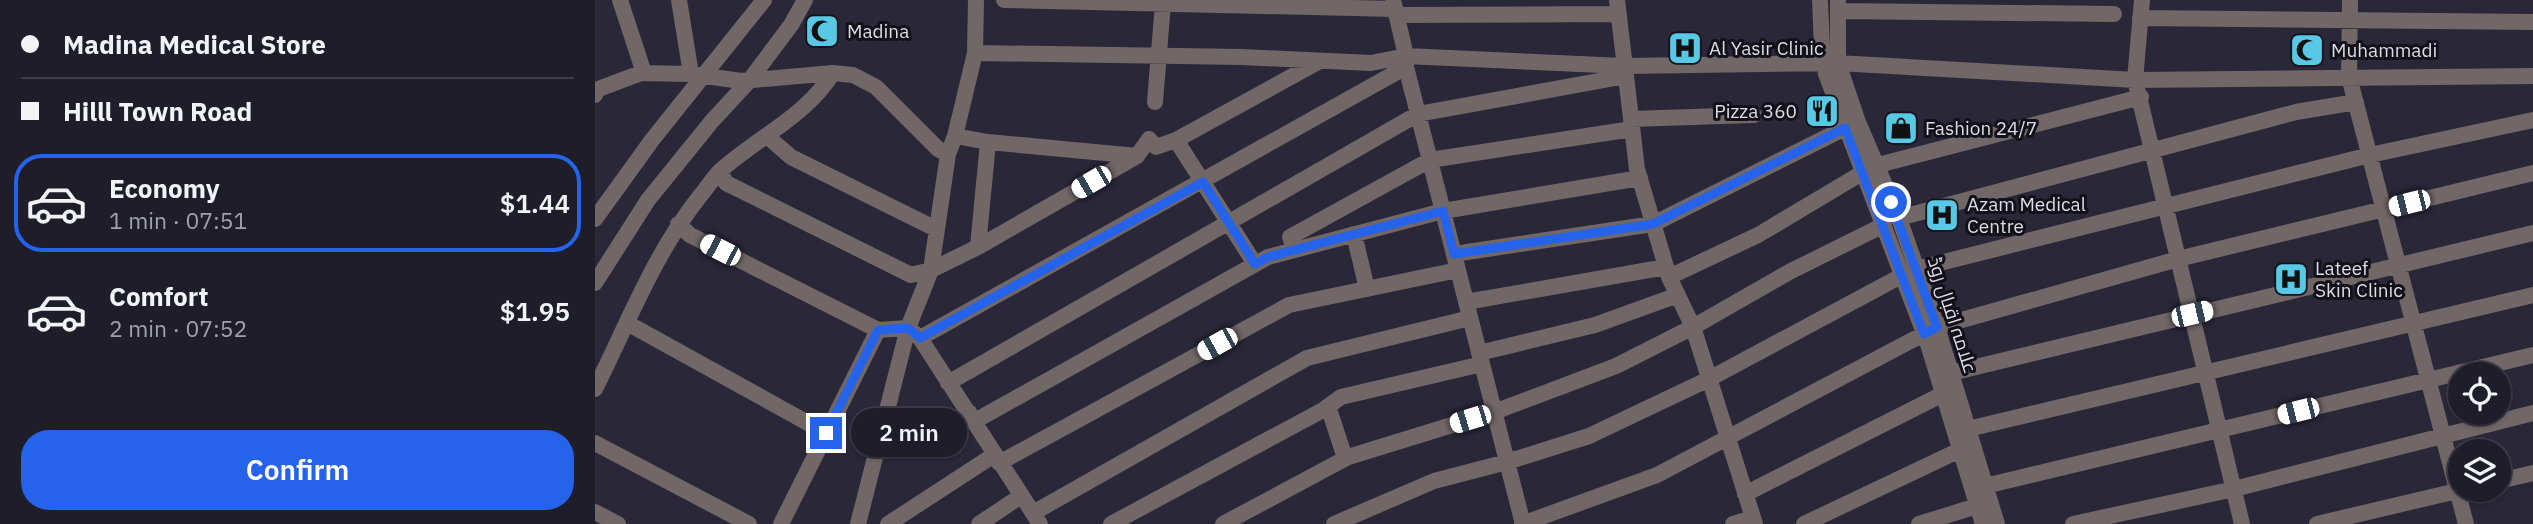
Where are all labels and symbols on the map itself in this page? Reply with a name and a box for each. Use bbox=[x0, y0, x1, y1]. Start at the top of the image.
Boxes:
mosque icon: Madina bbox=[803, 12, 841, 50]
place label: Madina bbox=[847, 19, 909, 43]
hospital icon: Al Yasir Clinic bbox=[1666, 29, 1704, 67]
mosque icon: Muhammadi bbox=[2288, 31, 2326, 69]
place label: Al Yasir Clinic bbox=[1709, 36, 1824, 60]
place label: Muhammadi bbox=[2331, 38, 2437, 62]
restaurant icon: Pizza 360 bbox=[1803, 92, 1841, 130]
place label: Pizza 360 bbox=[1714, 99, 1797, 123]
shop icon: Fashion 24/7 bbox=[1882, 109, 1920, 147]
place label: Fashion 24/7 bbox=[1925, 116, 2037, 140]
car bbox=[1068, 162, 1115, 202]
route start bbox=[1875, 186, 1907, 218]
car bbox=[2387, 188, 2432, 218]
place label: Azam Medical Centre bbox=[1967, 192, 2086, 238]
hospital icon: Azam Medical Centre bbox=[1923, 196, 1961, 234]
car bbox=[697, 231, 744, 269]
street label: علامہ اقبال روڈ bbox=[1923, 254, 1983, 376]
place label: Lateef Skin Clinic bbox=[2315, 256, 2403, 302]
hospital icon: Lateef Skin Clinic bbox=[2272, 260, 2310, 298]
car bbox=[2170, 299, 2215, 329]
car bbox=[1194, 325, 1241, 363]
car bbox=[2276, 396, 2321, 426]
car bbox=[1447, 403, 1494, 435]
callout: 2 min bbox=[851, 408, 966, 458]
route end bbox=[810, 417, 842, 449]

